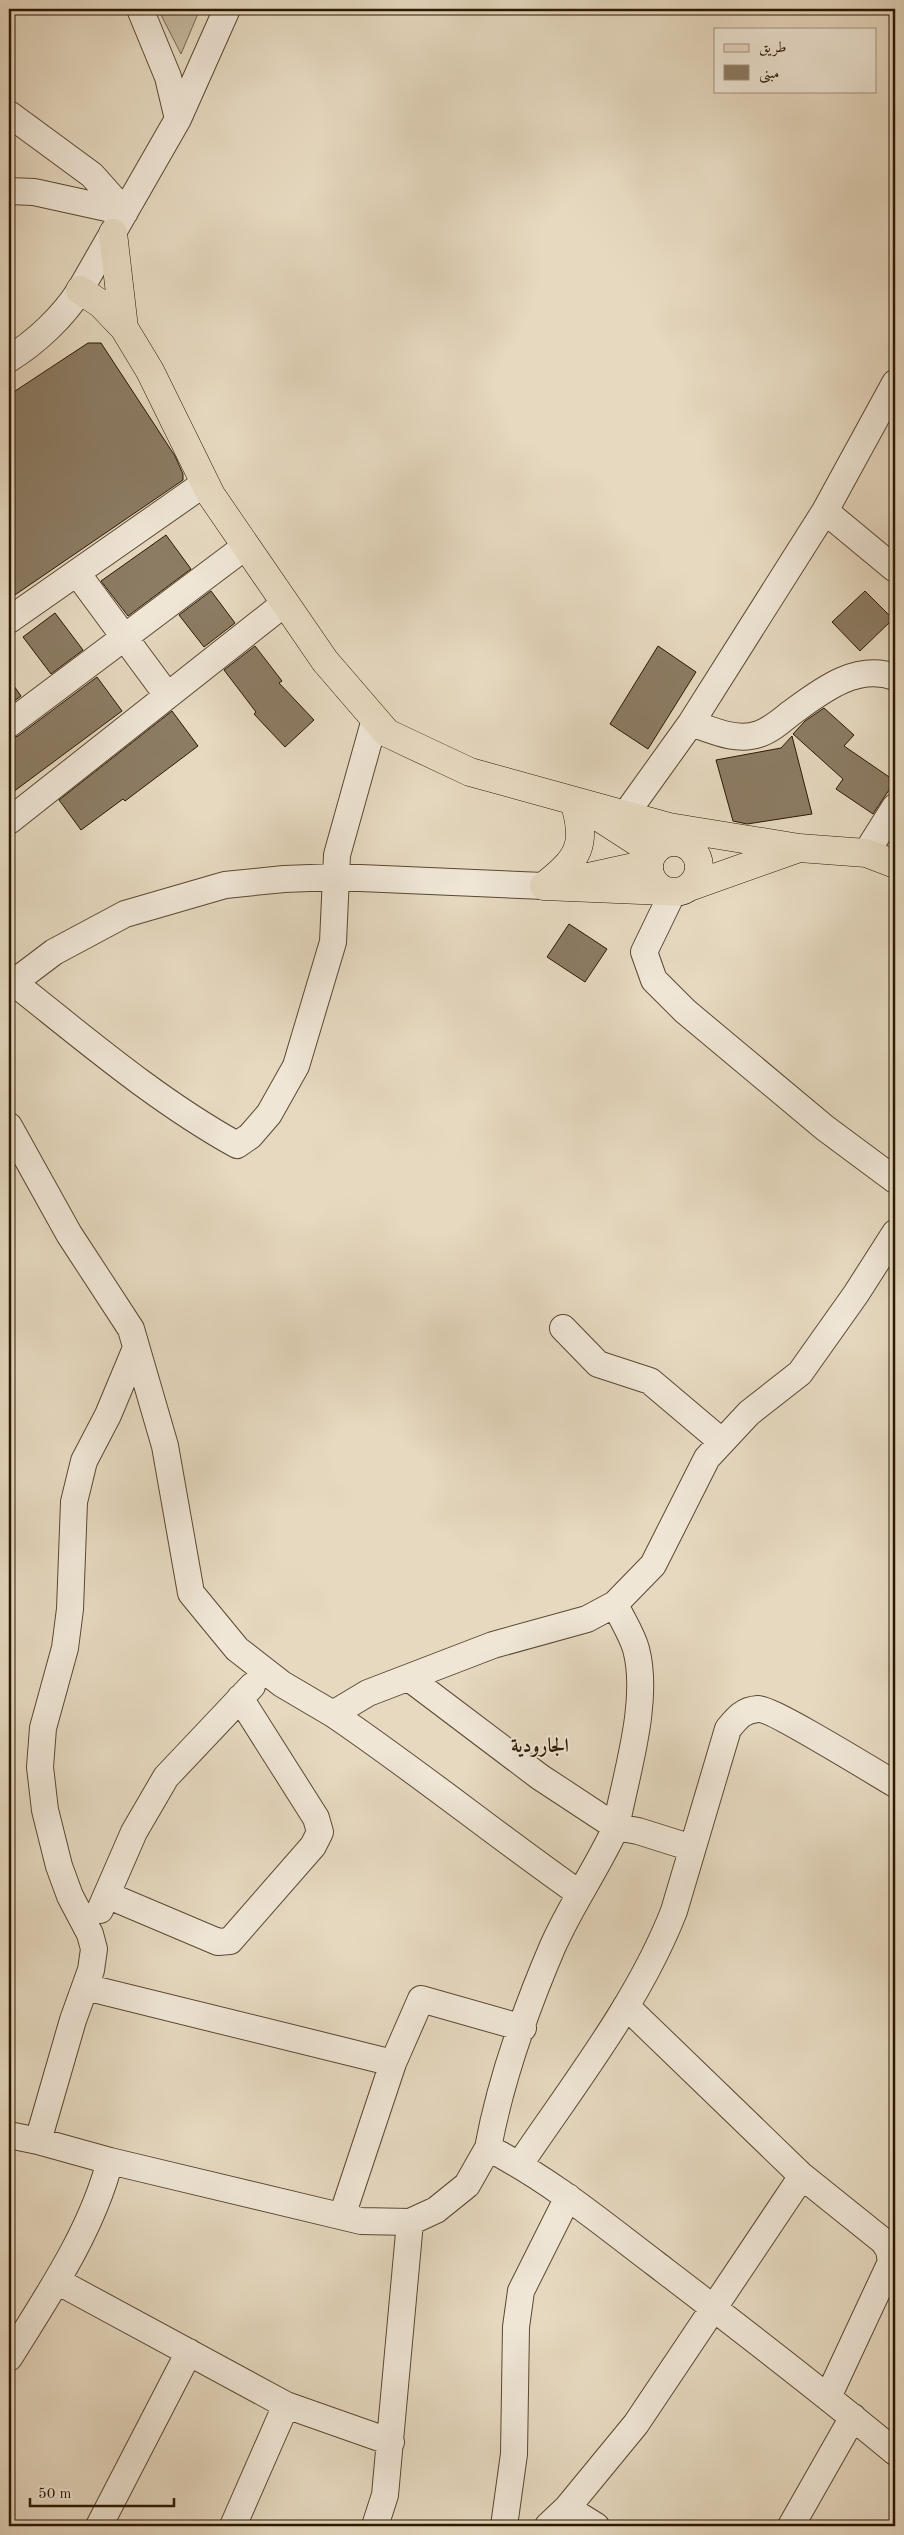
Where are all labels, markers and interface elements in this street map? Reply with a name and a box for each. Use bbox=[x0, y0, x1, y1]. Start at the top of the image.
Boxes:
legend bbox=[714, 28, 876, 92]
text: طريق bbox=[759, 41, 786, 57]
text: مبنى bbox=[759, 67, 779, 84]
district label: الجارودية bbox=[511, 1736, 569, 1758]
scale bar bbox=[30, 2475, 174, 2507]
text: 50 m bbox=[38, 2487, 72, 2502]

